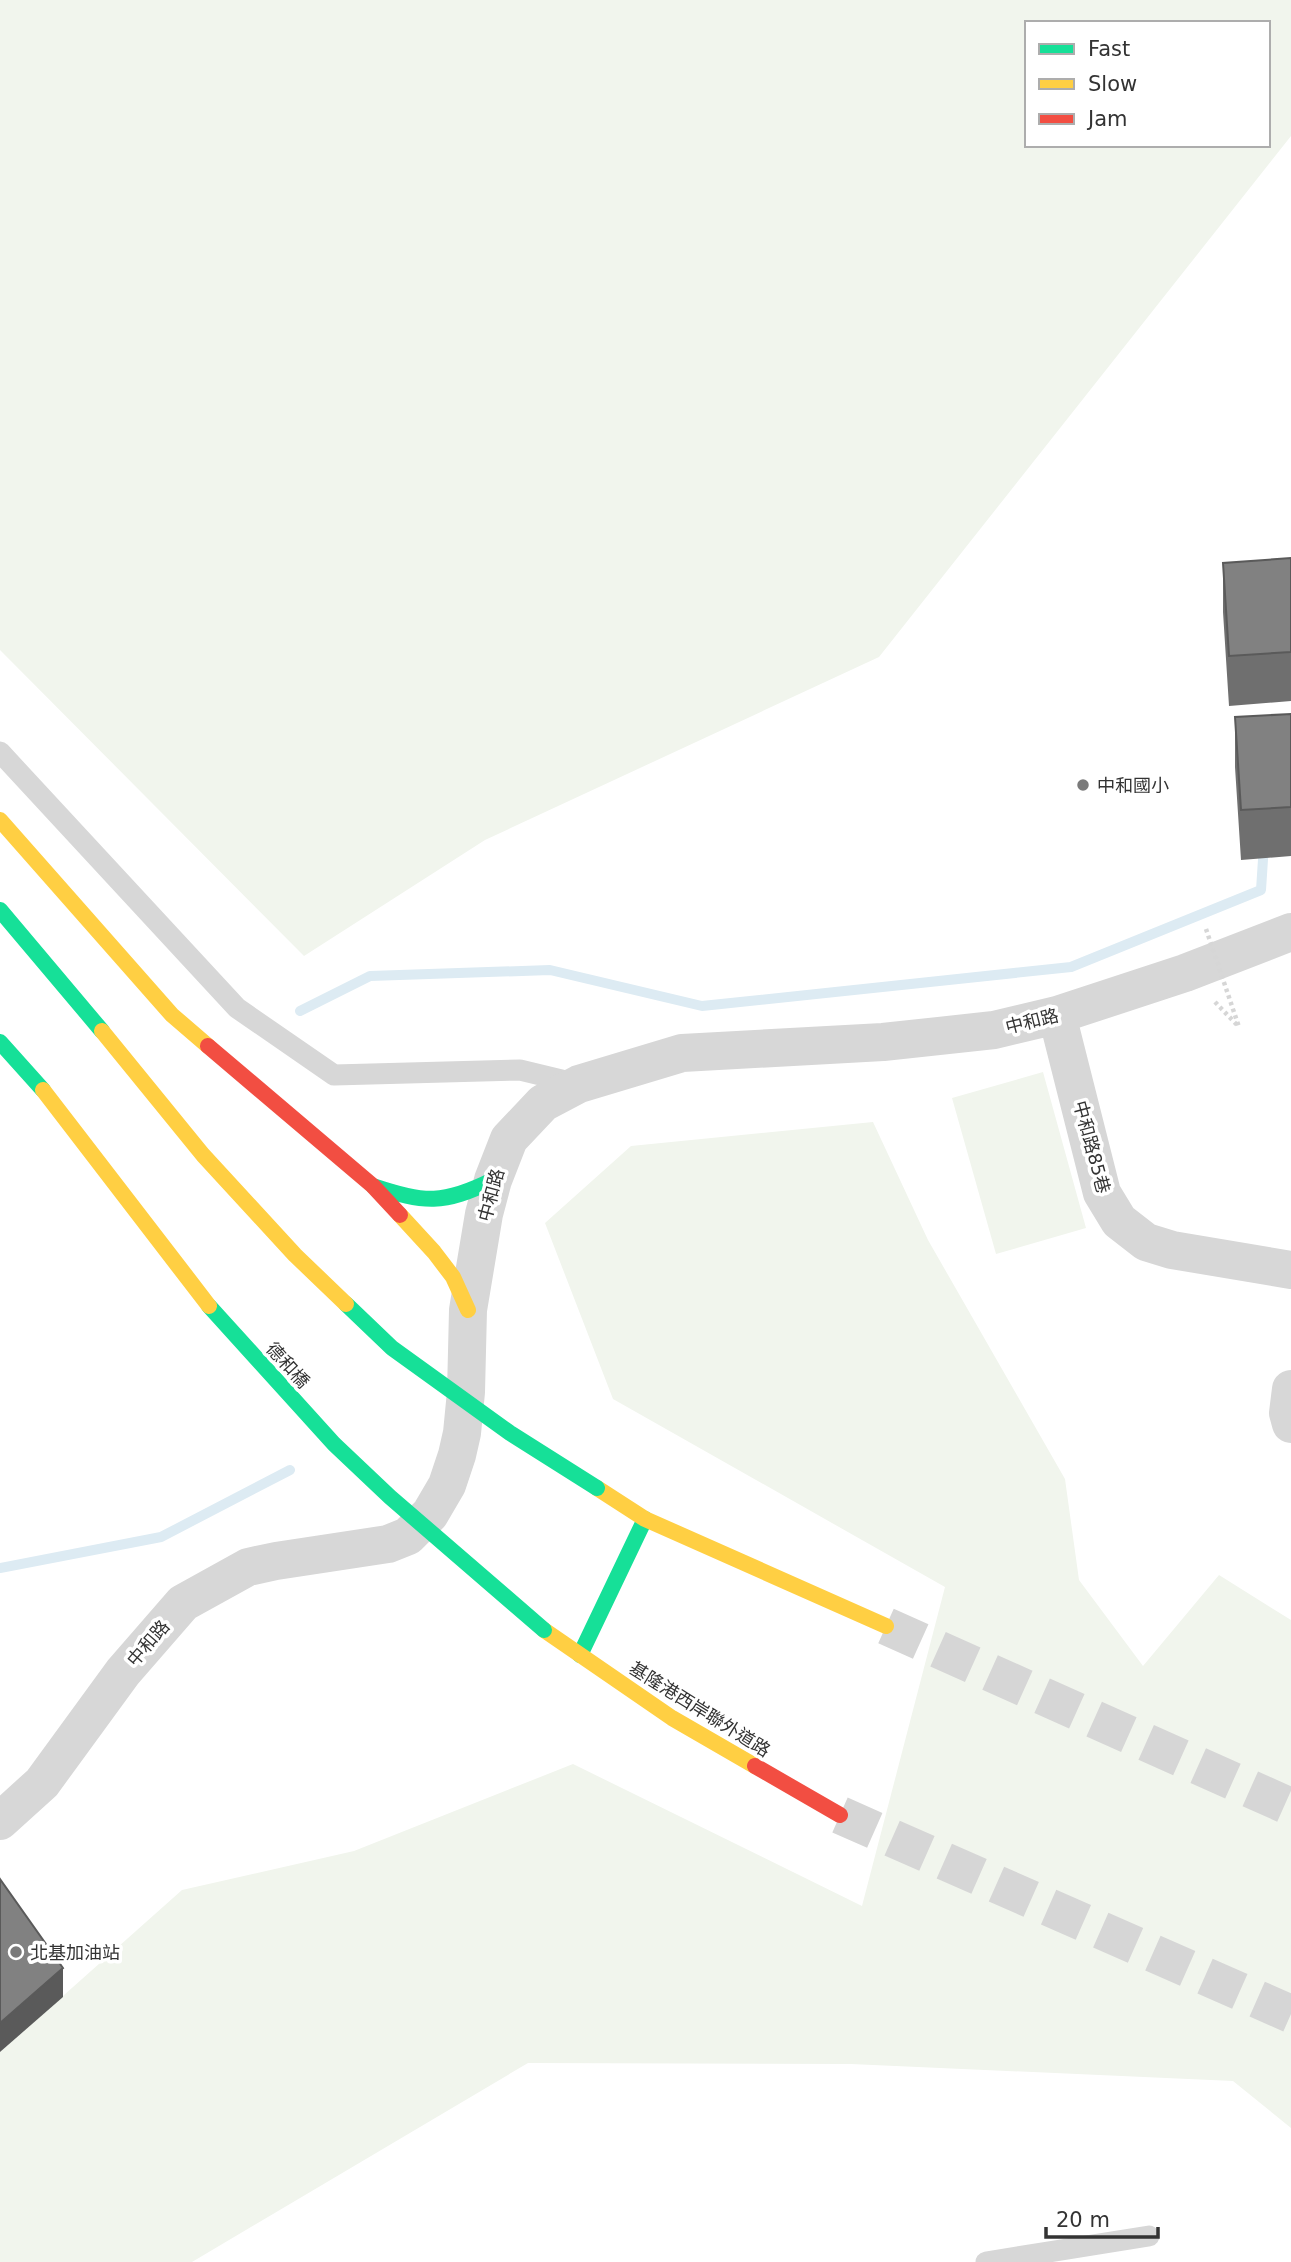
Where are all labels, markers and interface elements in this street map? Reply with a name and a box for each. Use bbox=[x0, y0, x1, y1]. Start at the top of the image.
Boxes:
legend bbox=[1025, 21, 1270, 147]
text: Fast bbox=[1088, 37, 1130, 61]
text: Slow bbox=[1088, 72, 1137, 96]
text: Jam bbox=[1086, 107, 1128, 131]
place label: 中和國小 bbox=[1097, 775, 1169, 796]
marker: 中和國小 bbox=[1075, 777, 1091, 793]
street label: 中和路 bbox=[1003, 1004, 1061, 1038]
street label: 中和路85巷 bbox=[1070, 1098, 1114, 1196]
street label: 中和路 bbox=[474, 1166, 508, 1224]
street label: 德和橋 bbox=[262, 1338, 314, 1392]
street label: 中和路 bbox=[122, 1616, 174, 1670]
street label: 基隆港西岸聯外道路 bbox=[626, 1657, 774, 1761]
place label: 北基加油站 bbox=[30, 1942, 120, 1963]
marker: 北基加油站 bbox=[8, 1944, 24, 1960]
scale bar bbox=[1046, 2196, 1158, 2240]
text: 20 m bbox=[1056, 2208, 1110, 2232]

